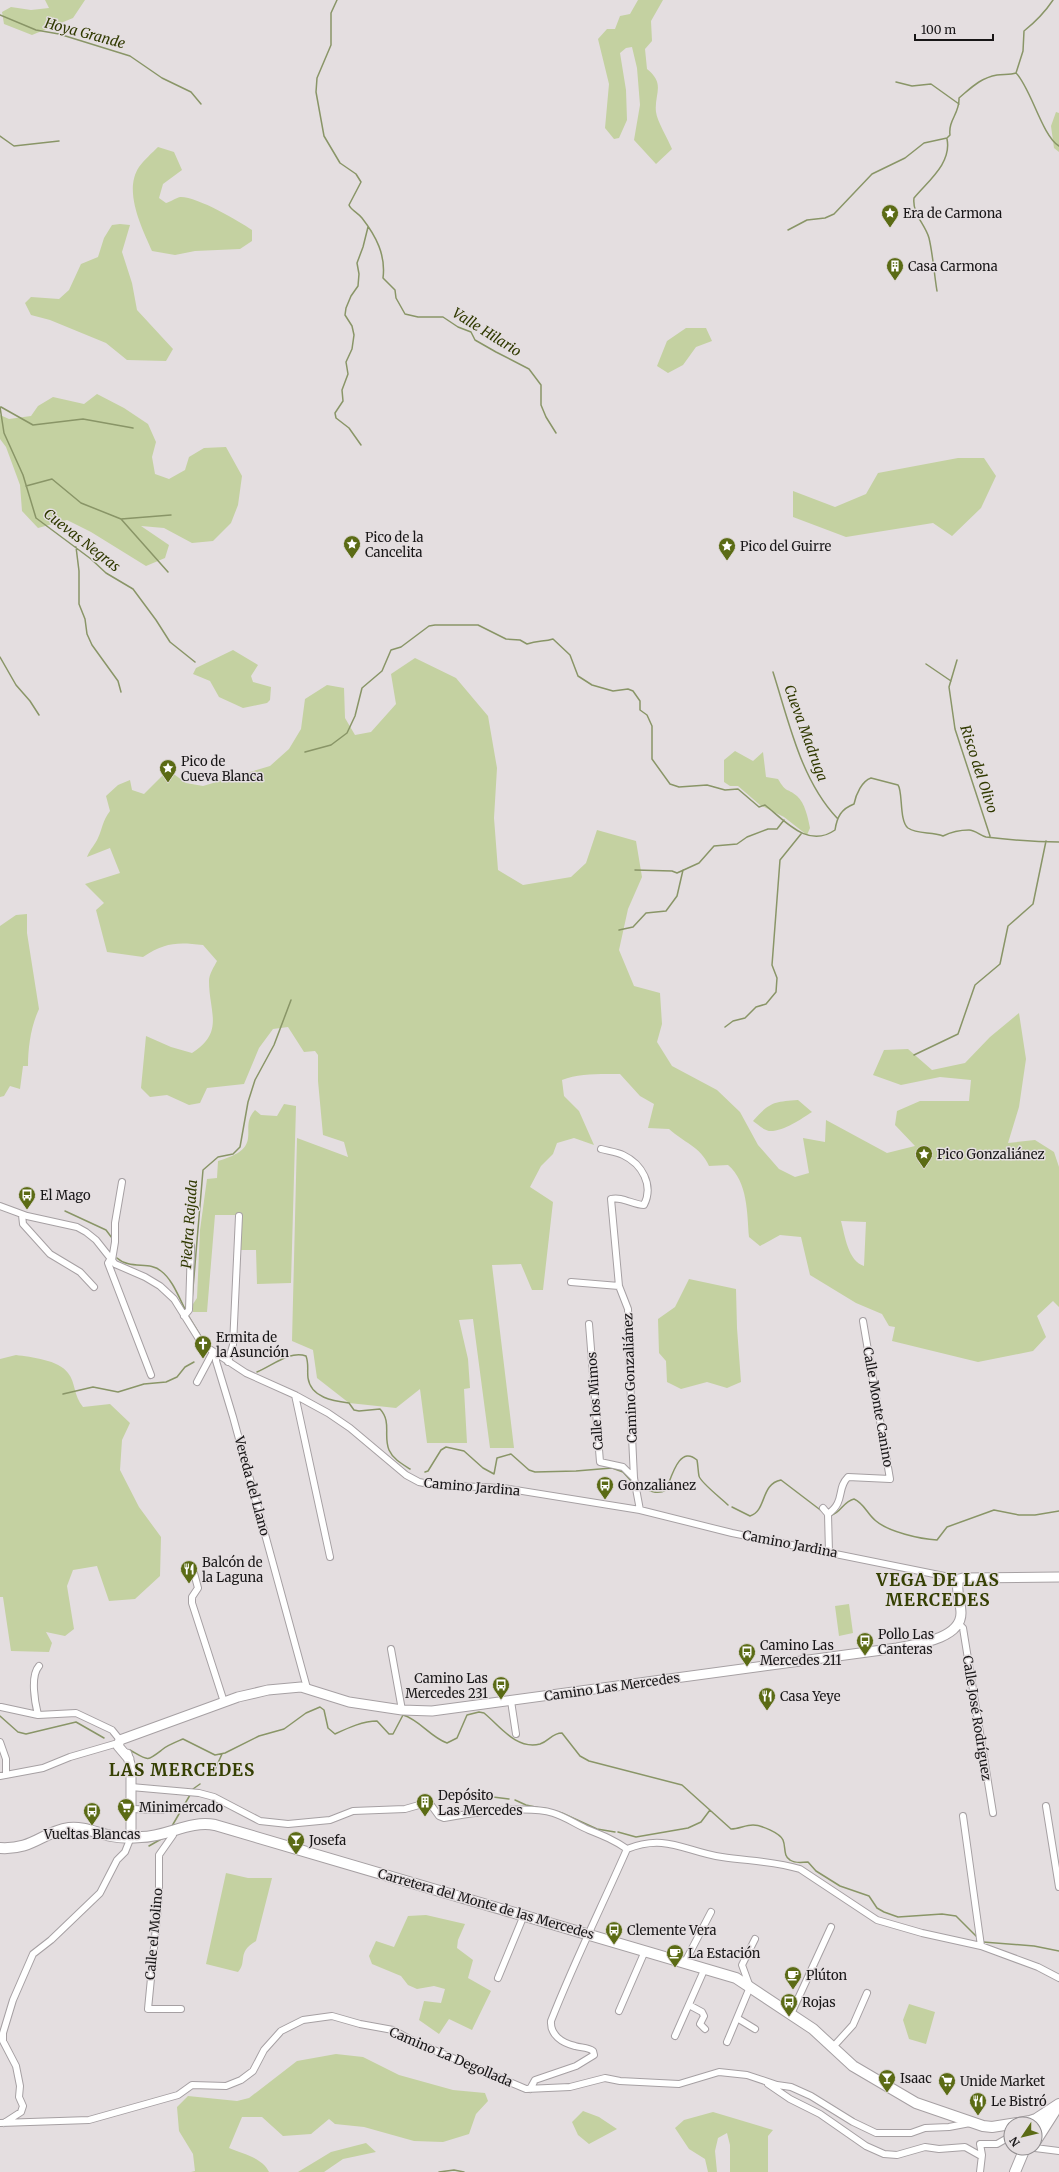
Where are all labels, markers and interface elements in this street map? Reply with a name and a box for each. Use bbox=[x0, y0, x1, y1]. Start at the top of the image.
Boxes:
water label: Hoya Grande bbox=[42, 13, 127, 52]
scale bar bbox=[915, 16, 993, 42]
text: 100 m bbox=[921, 22, 956, 37]
place icon: Era de Carmona bbox=[880, 203, 900, 228]
place label: Era de Carmona bbox=[903, 205, 1002, 222]
building icon: Casa Carmona bbox=[885, 256, 905, 281]
place label: Casa Carmona bbox=[908, 258, 998, 275]
water label: Valle Hilario bbox=[449, 304, 525, 360]
water label: Cuevas Negras bbox=[40, 504, 124, 576]
place label: Pico de la Cancelita bbox=[365, 529, 423, 561]
place icon: Pico de la Cancelita bbox=[342, 534, 362, 559]
place icon: Pico del Guirre bbox=[717, 536, 737, 561]
place label: Pico del Guirre bbox=[740, 538, 832, 555]
water label: Cueva Madruga bbox=[780, 682, 832, 784]
water label: Risco del Olivo bbox=[956, 723, 1002, 815]
place label: Pico de Cueva Blanca bbox=[181, 753, 263, 785]
place icon: Pico de Cueva Blanca bbox=[158, 758, 178, 783]
place icon: Pico Gonzaliánez bbox=[914, 1144, 934, 1169]
place label: Pico Gonzaliánez bbox=[937, 1146, 1045, 1163]
water label: Piedra Rajada bbox=[177, 1179, 201, 1269]
bus stop icon: El Mago bbox=[17, 1185, 37, 1210]
place label: El Mago bbox=[40, 1187, 91, 1204]
street label: Camino Gonzaliánez bbox=[619, 1313, 641, 1443]
place label: Ermita de la Asunción bbox=[216, 1329, 290, 1361]
church icon: Ermita de la Asunción bbox=[193, 1334, 213, 1359]
street label: Calle Monte Canino bbox=[859, 1346, 897, 1469]
street label: Calle los Mimos bbox=[583, 1351, 607, 1451]
street label: Vereda del Llano bbox=[230, 1433, 274, 1538]
street label: Camino Jardina bbox=[423, 1474, 521, 1500]
bus stop icon: Gonzalianez bbox=[595, 1475, 615, 1500]
place label: Gonzalianez bbox=[618, 1477, 696, 1494]
street label: Camino Jardina bbox=[741, 1526, 839, 1562]
place label: Balcón de la Laguna bbox=[202, 1554, 263, 1586]
restaurant icon: Balcón de la Laguna bbox=[179, 1559, 199, 1584]
district label: VEGA DE LAS MERCEDES bbox=[875, 1569, 1000, 1611]
place label: Pollo Las Canteras bbox=[878, 1626, 934, 1658]
bus stop icon: Pollo Las Canteras bbox=[855, 1631, 875, 1656]
place label: Camino Las Mercedes 211 bbox=[760, 1637, 842, 1669]
bus stop icon: Camino Las Mercedes 211 bbox=[737, 1642, 757, 1667]
street label: Calle José Rodríguez bbox=[959, 1654, 995, 1782]
street label: Camino Las Mercedes bbox=[543, 1669, 681, 1705]
place label: Camino Las Mercedes 231 bbox=[405, 1670, 488, 1702]
bus stop icon: Camino Las Mercedes 231 bbox=[491, 1675, 511, 1700]
restaurant icon: Casa Yeye bbox=[757, 1686, 777, 1711]
place label: Casa Yeye bbox=[780, 1688, 841, 1705]
district label: LAS MERCEDES bbox=[109, 1759, 255, 1781]
place label: Depósito Las Mercedes bbox=[438, 1787, 523, 1819]
building icon: Depósito Las Mercedes bbox=[415, 1792, 435, 1817]
supermarket icon: Minimercado bbox=[116, 1797, 136, 1822]
place label: Minimercado bbox=[139, 1799, 223, 1816]
bus stop icon: Vueltas Blancas bbox=[82, 1801, 102, 1826]
place label: Vueltas Blancas bbox=[43, 1826, 140, 1843]
bar icon: Josefa bbox=[286, 1830, 306, 1855]
place label: Josefa bbox=[308, 1832, 346, 1849]
street label: Carretera del Monte de las Mercedes bbox=[376, 1865, 596, 1943]
street label: Calle el Molino bbox=[142, 1887, 167, 1981]
bus stop icon: Clemente Vera bbox=[604, 1920, 624, 1945]
place label: Clemente Vera bbox=[627, 1922, 716, 1939]
cafe icon: La Estación bbox=[665, 1943, 685, 1968]
place label: La Estación bbox=[688, 1945, 761, 1962]
cafe icon: Plúton bbox=[783, 1965, 803, 1990]
place label: Plúton bbox=[806, 1967, 847, 1984]
bus stop icon: Rojas bbox=[779, 1992, 799, 2017]
place label: Rojas bbox=[802, 1994, 836, 2011]
street label: Camino La Degollada bbox=[387, 2023, 515, 2091]
bar icon: Isaac bbox=[877, 2068, 897, 2093]
place label: Isaac bbox=[900, 2070, 932, 2087]
supermarket icon: Unide Market bbox=[937, 2071, 957, 2096]
place label: Unide Market bbox=[960, 2073, 1045, 2090]
restaurant icon: Le Bistró bbox=[968, 2091, 988, 2116]
place label: Le Bistró bbox=[991, 2093, 1047, 2110]
north arrow bbox=[1003, 2116, 1043, 2156]
text: N bbox=[1006, 2134, 1023, 2149]

